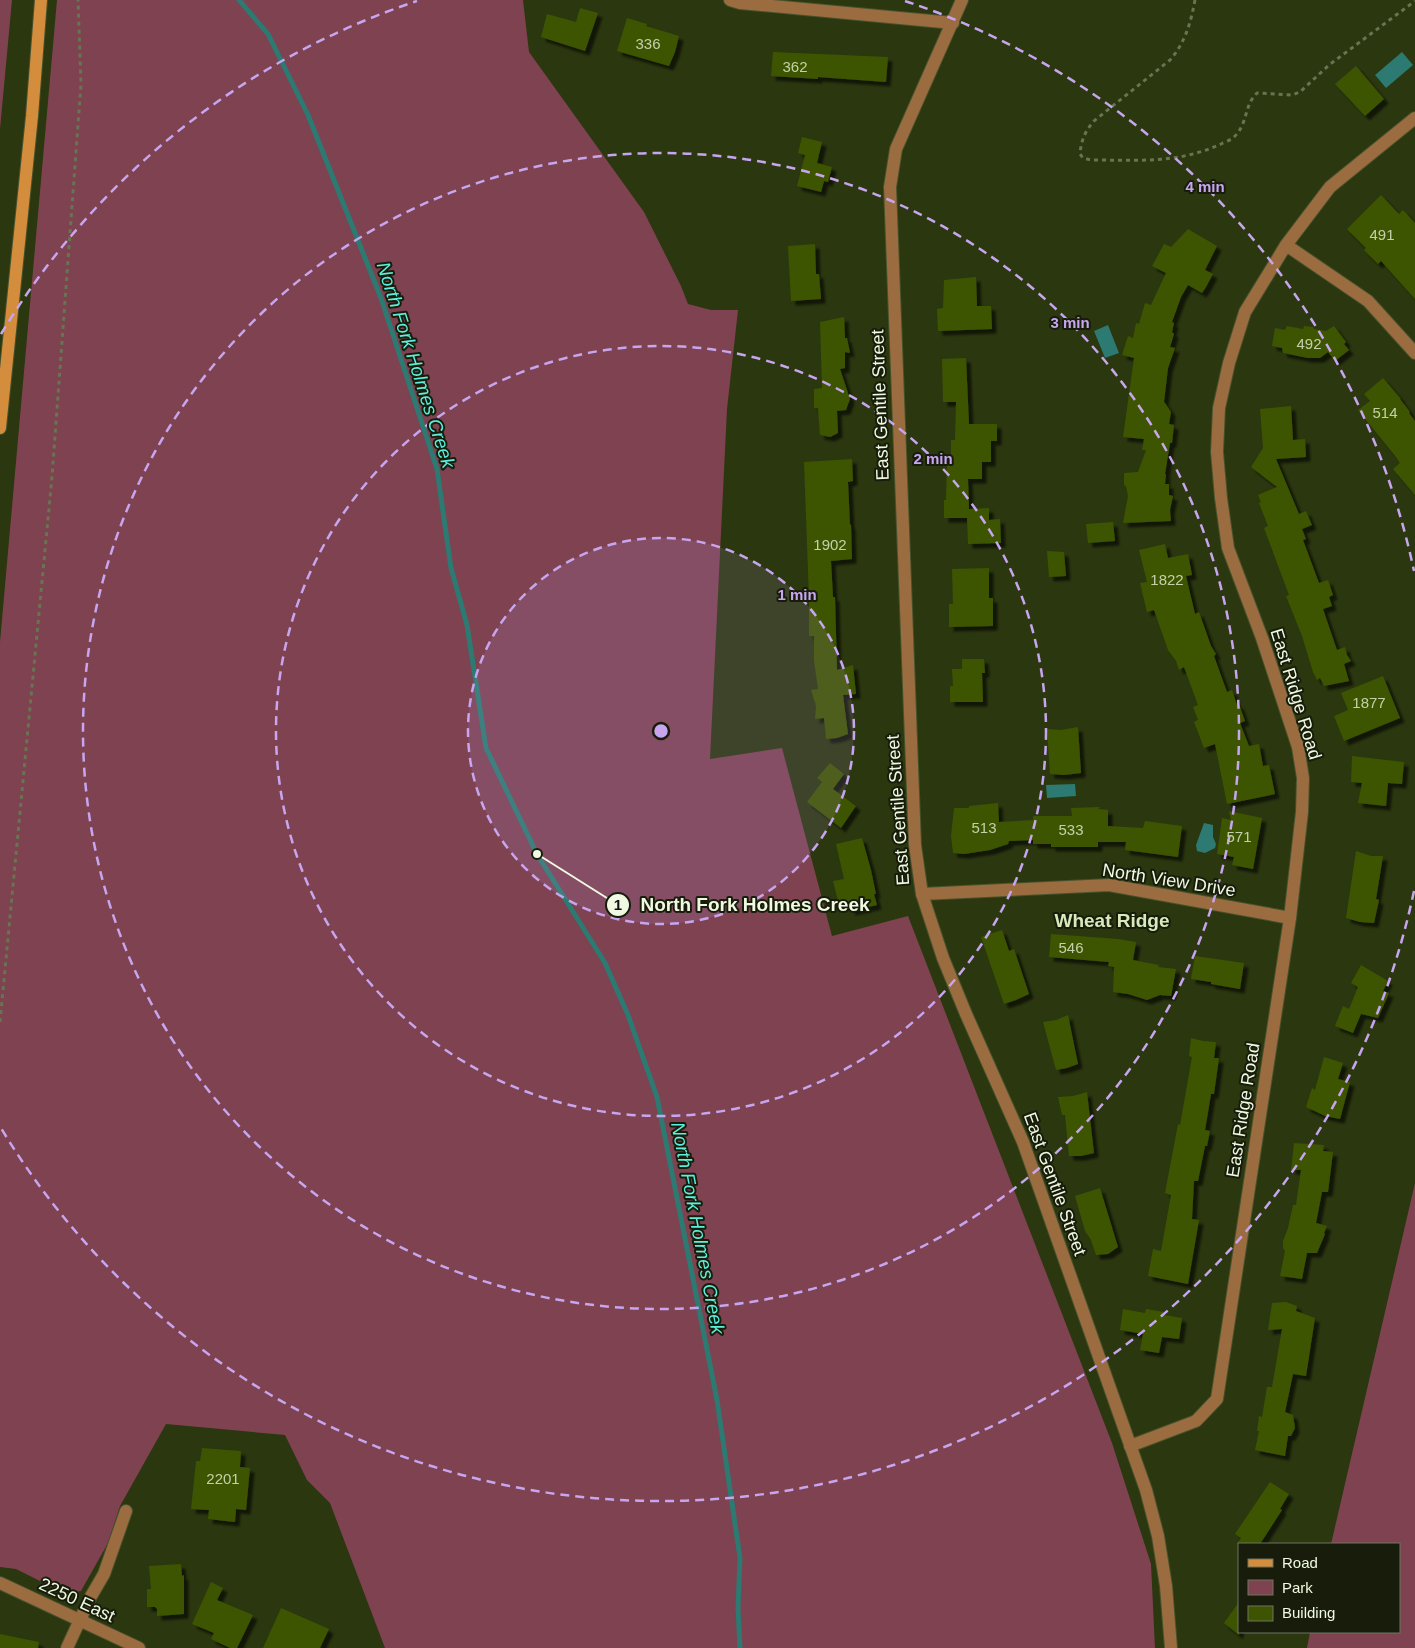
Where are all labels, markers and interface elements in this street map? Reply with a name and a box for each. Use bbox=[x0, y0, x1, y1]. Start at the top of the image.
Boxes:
house number: 336 bbox=[635, 35, 661, 52]
house number: 362 bbox=[782, 58, 808, 75]
text: 4 min bbox=[1185, 178, 1225, 195]
house number: 491 bbox=[1369, 226, 1395, 243]
water label: North Fork Holmes Creek bbox=[373, 259, 460, 472]
text: 3 min bbox=[1050, 314, 1090, 331]
street label: East Gentile Street bbox=[867, 329, 893, 481]
house number: 492 bbox=[1296, 335, 1322, 352]
house number: 514 bbox=[1372, 404, 1398, 421]
text: 2 min bbox=[913, 450, 953, 467]
house number: 1902 bbox=[813, 536, 847, 553]
house number: 1822 bbox=[1150, 571, 1184, 588]
text: 1 min bbox=[777, 586, 817, 603]
street label: East Ridge Road bbox=[1267, 626, 1325, 762]
house number: 1877 bbox=[1352, 694, 1386, 711]
centre of rings bbox=[652, 722, 670, 740]
street label: East Gentile Street bbox=[883, 734, 913, 886]
house number: 513 bbox=[971, 819, 997, 836]
house number: 533 bbox=[1058, 821, 1084, 838]
house number: 571 bbox=[1226, 828, 1252, 845]
street label: North View Drive bbox=[1101, 860, 1237, 900]
callout: North Fork Holmes Creek bbox=[606, 888, 880, 922]
text: North Fork Holmes Creek bbox=[640, 894, 870, 915]
text: 1 bbox=[614, 896, 622, 913]
district label: Wheat Ridge bbox=[1054, 910, 1170, 931]
house number: 546 bbox=[1058, 939, 1084, 956]
street label: East Ridge Road bbox=[1222, 1041, 1264, 1179]
street label: East Gentile Street bbox=[1020, 1110, 1090, 1258]
water label: North Fork Holmes Creek bbox=[667, 1120, 729, 1337]
house number: 2201 bbox=[206, 1470, 240, 1487]
legend bbox=[1238, 1543, 1400, 1633]
text: Road bbox=[1282, 1554, 1318, 1571]
street label: 2250 East bbox=[36, 1574, 118, 1626]
text: Park bbox=[1282, 1579, 1313, 1596]
text: Building bbox=[1282, 1604, 1335, 1621]

